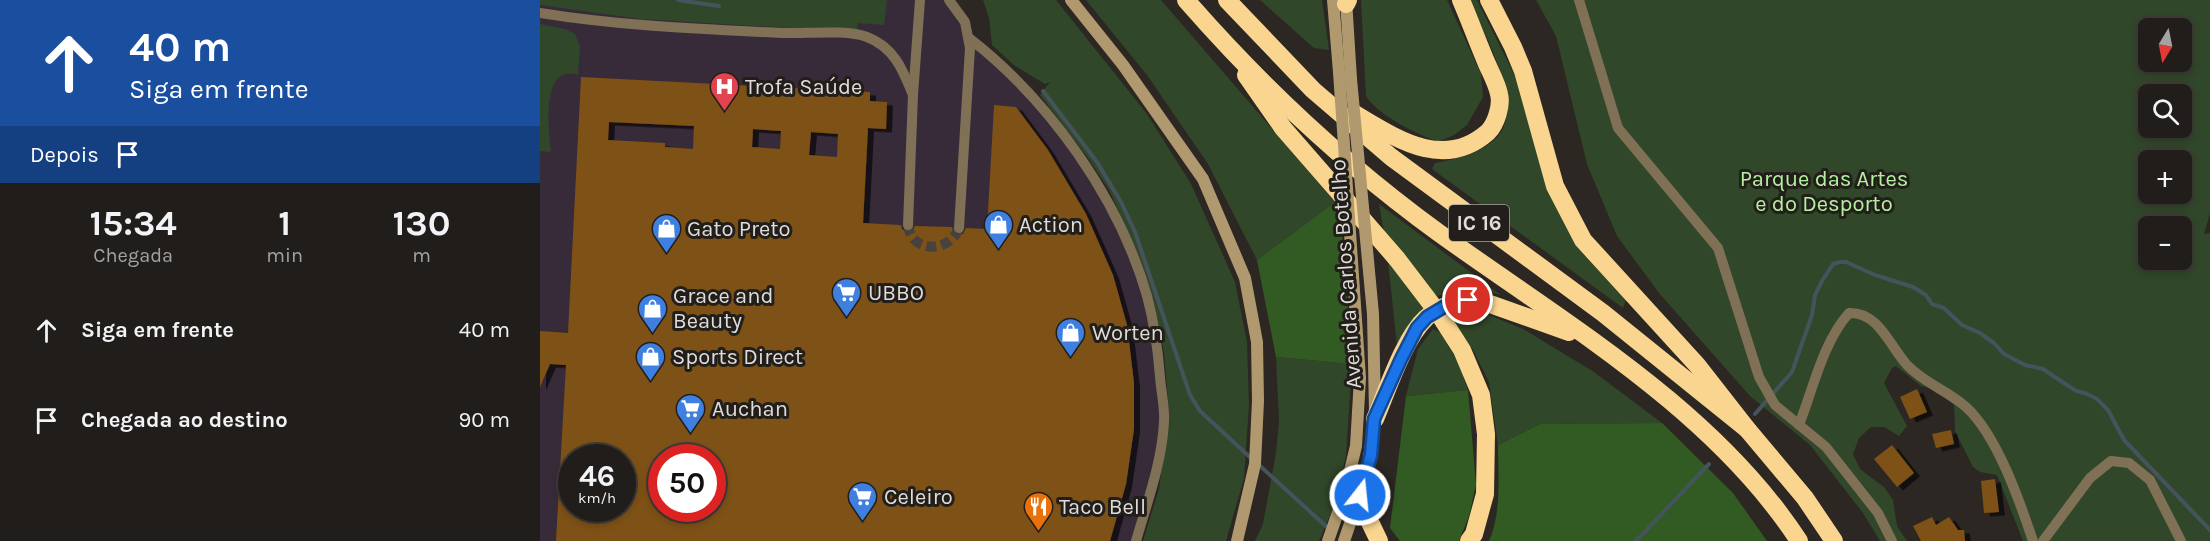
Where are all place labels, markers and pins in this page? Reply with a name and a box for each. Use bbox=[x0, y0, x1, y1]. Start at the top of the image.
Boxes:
hospital icon: Trofa Saúde bbox=[708, 70, 740, 112]
place label: Trofa Saúde bbox=[745, 74, 862, 100]
shop icon: Action bbox=[982, 208, 1014, 250]
shop icon: Gato Preto bbox=[650, 212, 682, 254]
place label: Action bbox=[1019, 212, 1083, 238]
place label: Gato Preto bbox=[687, 216, 791, 242]
pin bbox=[1442, 274, 1493, 325]
supermarket icon: UBBO bbox=[831, 276, 863, 318]
place label: UBBO bbox=[868, 280, 924, 306]
place label: Grace and Beauty bbox=[673, 283, 774, 334]
shop icon: Grace and Beauty bbox=[636, 292, 668, 334]
shop icon: Worten bbox=[1055, 316, 1087, 358]
place label: Worten bbox=[1092, 320, 1164, 346]
shop icon: Sports Direct bbox=[635, 340, 667, 382]
place label: Sports Direct bbox=[672, 344, 803, 370]
supermarket icon: Auchan bbox=[675, 392, 707, 434]
place label: Auchan bbox=[712, 396, 788, 422]
supermarket icon: Celeiro bbox=[847, 480, 879, 522]
place label: Celeiro bbox=[884, 484, 953, 510]
restaurant icon: Taco Bell bbox=[1022, 490, 1054, 532]
place label: Taco Bell bbox=[1059, 494, 1146, 520]

